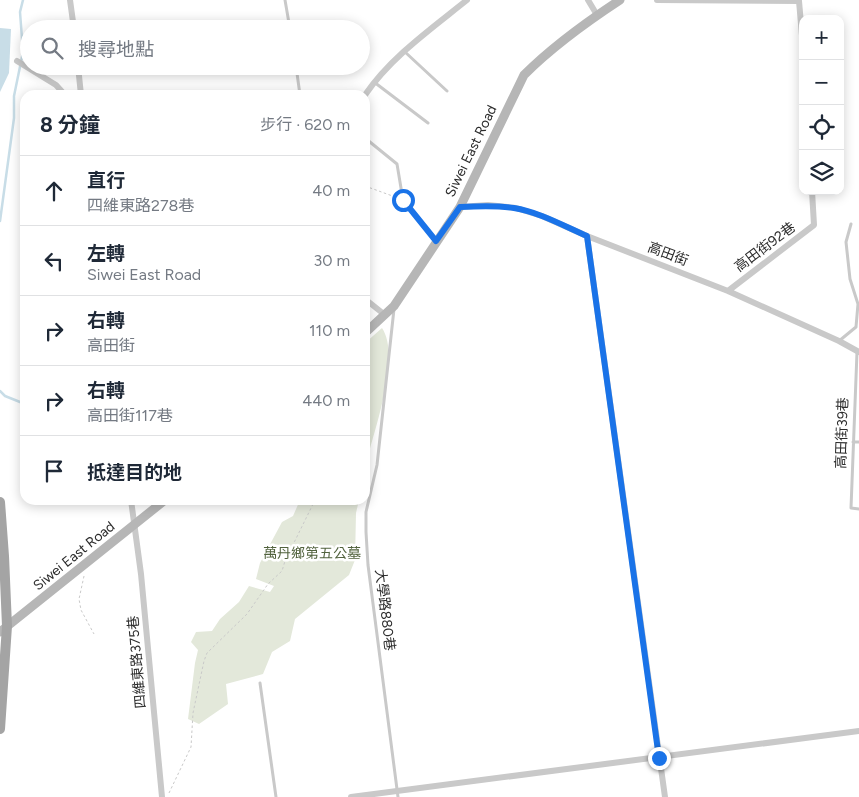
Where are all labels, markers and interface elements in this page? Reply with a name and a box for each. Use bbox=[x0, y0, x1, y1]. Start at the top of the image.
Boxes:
map controls bbox=[799, 15, 844, 195]
button: + bbox=[799, 15, 844, 60]
search box bbox=[20, 20, 370, 75]
icon: search bbox=[38, 34, 66, 62]
text: 搜尋地點 bbox=[78, 38, 154, 61]
button: − bbox=[799, 60, 844, 105]
street label: Siwei East Road bbox=[441, 102, 501, 200]
button: locate bbox=[799, 105, 844, 150]
text: 8 分鐘 bbox=[40, 112, 100, 137]
text: 步行 · 620 m bbox=[260, 115, 350, 134]
button: layers bbox=[799, 150, 844, 195]
text: 直行 bbox=[87, 169, 125, 192]
icon: ahead bbox=[40, 177, 68, 205]
text: 40 m bbox=[312, 181, 350, 200]
route start bbox=[392, 189, 415, 212]
text: 四維東路278巷 bbox=[87, 196, 194, 215]
street label: 高田街92巷 bbox=[731, 219, 799, 275]
street label: 高田街 bbox=[645, 239, 691, 269]
text: 左轉 bbox=[87, 242, 125, 265]
icon: left bbox=[40, 247, 68, 275]
text: 30 m bbox=[313, 251, 350, 270]
text: Siwei East Road bbox=[87, 265, 201, 284]
text: 右轉 bbox=[87, 309, 125, 332]
icon: right bbox=[40, 317, 68, 345]
text: 110 m bbox=[309, 321, 350, 340]
text: 高田街 bbox=[87, 336, 135, 355]
text: 右轉 bbox=[87, 379, 125, 402]
icon: right bbox=[40, 387, 68, 415]
text: 440 m bbox=[302, 391, 350, 410]
street label: 高田街39巷 bbox=[832, 397, 852, 469]
text: 高田街117巷 bbox=[87, 406, 173, 425]
icon: arrive bbox=[40, 457, 68, 485]
text: 抵達目的地 bbox=[87, 461, 182, 484]
street label: Siwei East Road bbox=[30, 518, 118, 594]
park label: 萬丹鄉第五公墓 bbox=[263, 545, 361, 562]
street label: 大學路880巷 bbox=[372, 568, 398, 652]
street label: 四維東路375巷 bbox=[124, 615, 150, 709]
route end bbox=[648, 747, 671, 770]

